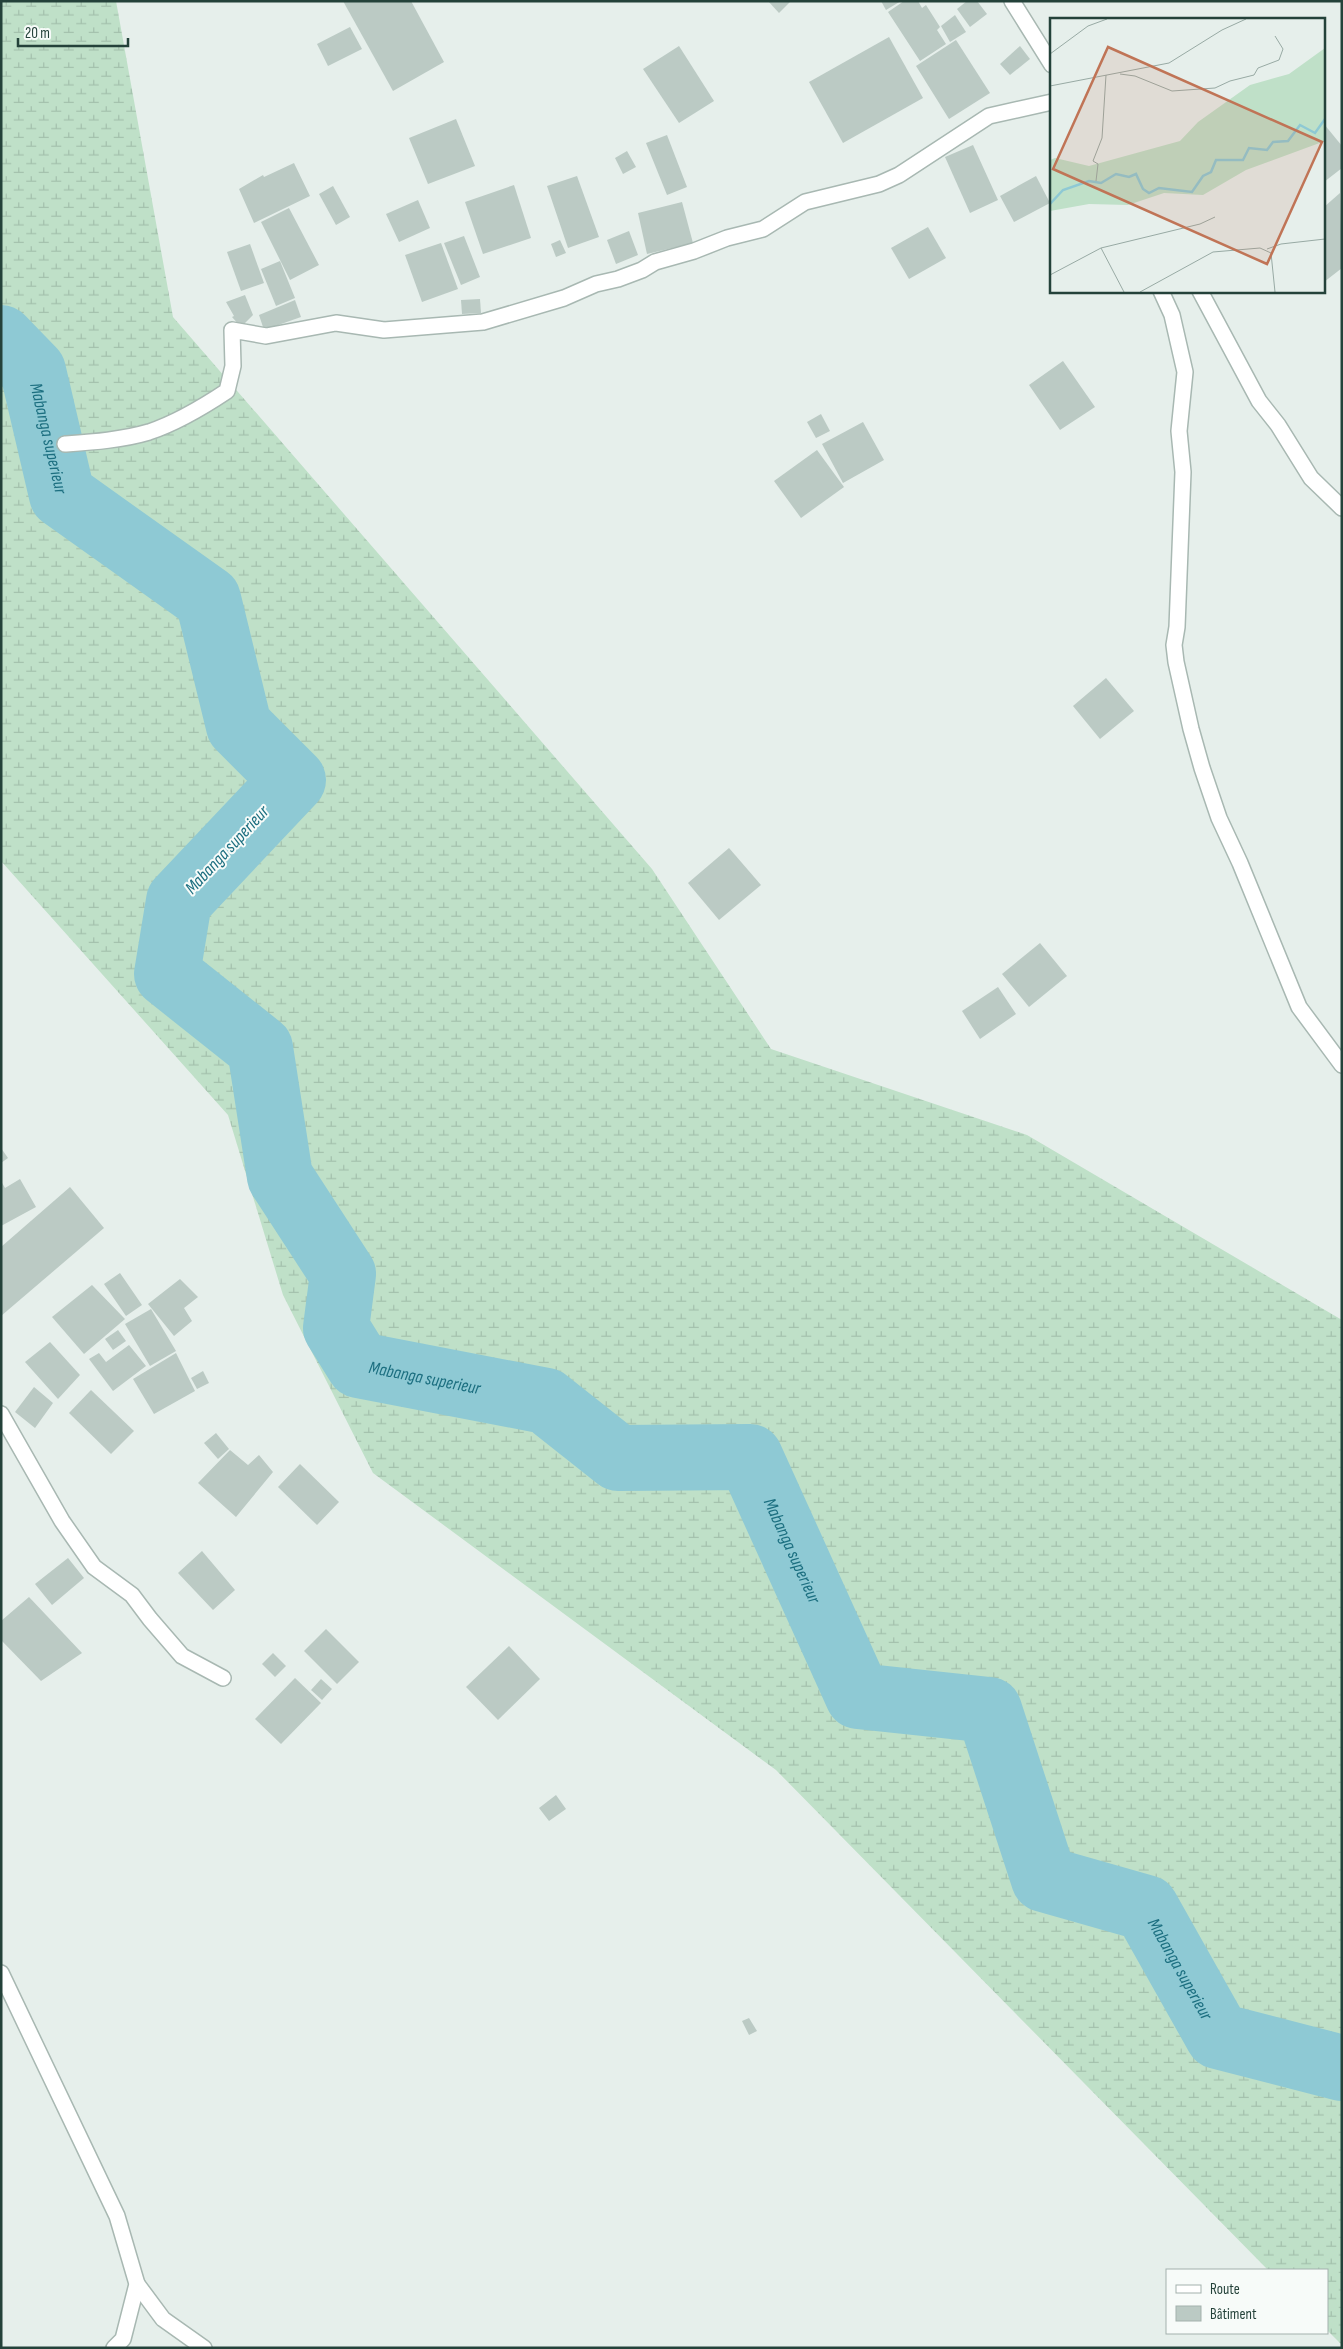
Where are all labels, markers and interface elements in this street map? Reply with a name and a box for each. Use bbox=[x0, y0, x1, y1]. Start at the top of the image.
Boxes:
scale bar bbox=[18, 15, 128, 47]
inset map bbox=[1050, 18, 1326, 292]
text: 20 m bbox=[25, 24, 50, 43]
water label: Mabanga superieur bbox=[26, 381, 72, 497]
water label: Mabanga superieur bbox=[181, 801, 274, 899]
water label: Mabanga superieur bbox=[367, 1357, 483, 1399]
water label: Mabanga superieur bbox=[759, 1495, 826, 1607]
water label: Mabanga superieur bbox=[1143, 1915, 1218, 2024]
legend bbox=[1166, 2269, 1328, 2334]
text: Route bbox=[1210, 2280, 1240, 2299]
text: Bâtiment bbox=[1210, 2305, 1257, 2324]

